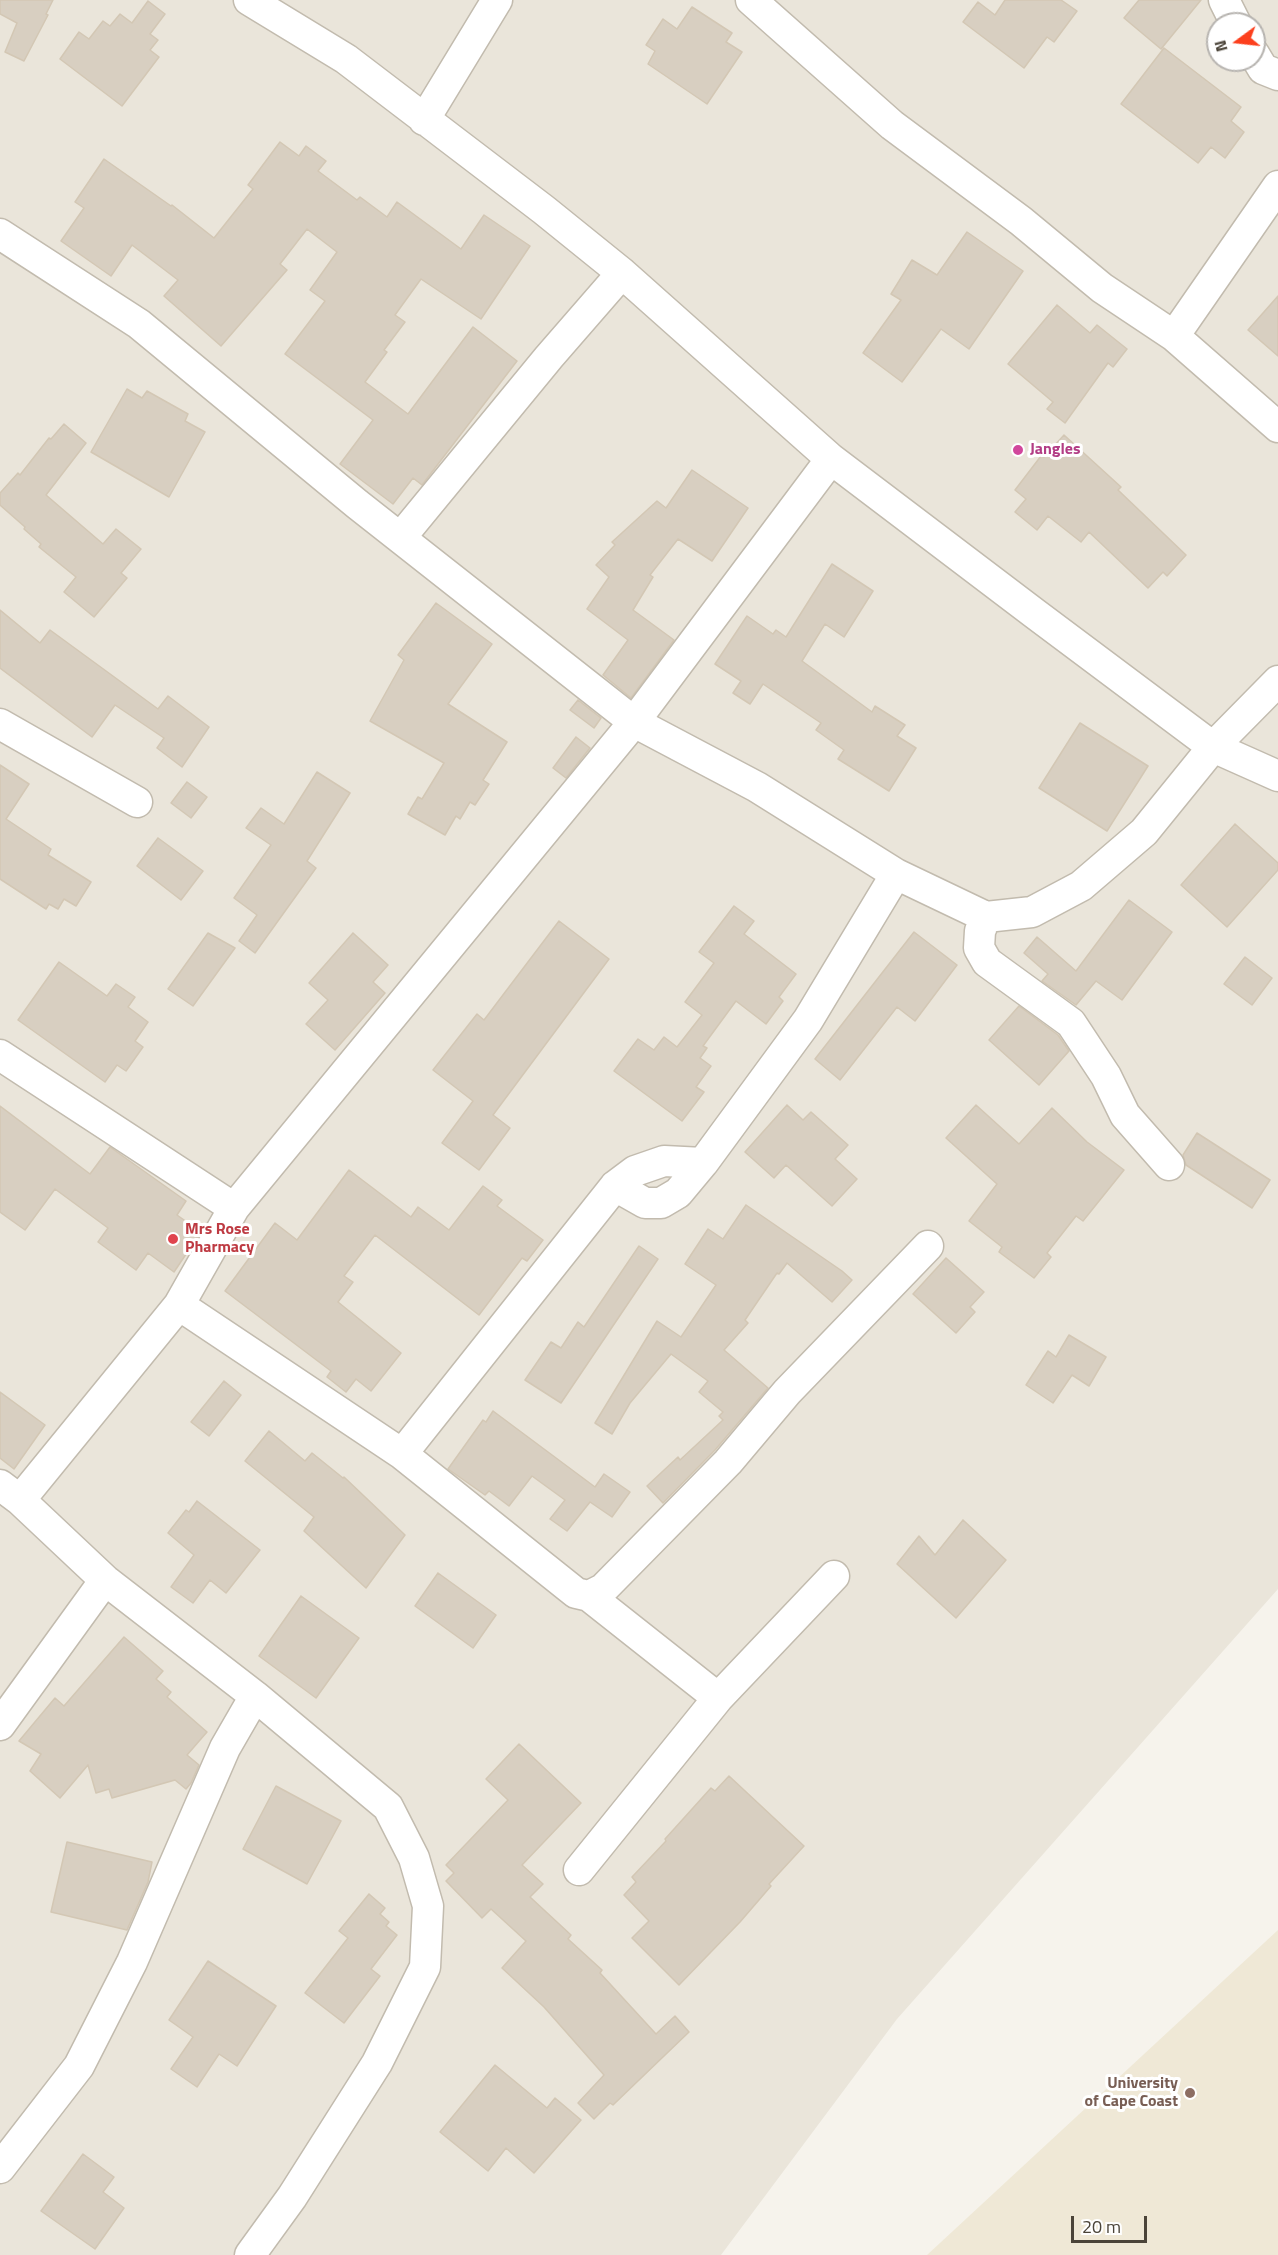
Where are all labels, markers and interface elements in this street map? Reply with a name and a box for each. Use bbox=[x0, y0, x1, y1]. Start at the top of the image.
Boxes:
north arrow bbox=[1206, 12, 1266, 72]
text: N bbox=[1208, 38, 1234, 55]
place label: Jangles bbox=[1030, 440, 1080, 460]
marker: Jangles bbox=[1011, 443, 1025, 457]
place label: Mrs Rose Pharmacy bbox=[185, 1220, 254, 1258]
marker: Mrs Rose Pharmacy bbox=[166, 1232, 180, 1246]
place label: University of Cape Coast bbox=[1084, 2074, 1178, 2112]
marker: University of Cape Coast bbox=[1183, 2086, 1197, 2100]
scale bar bbox=[1074, 2204, 1150, 2242]
text: 20 m bbox=[1082, 2213, 1121, 2240]

